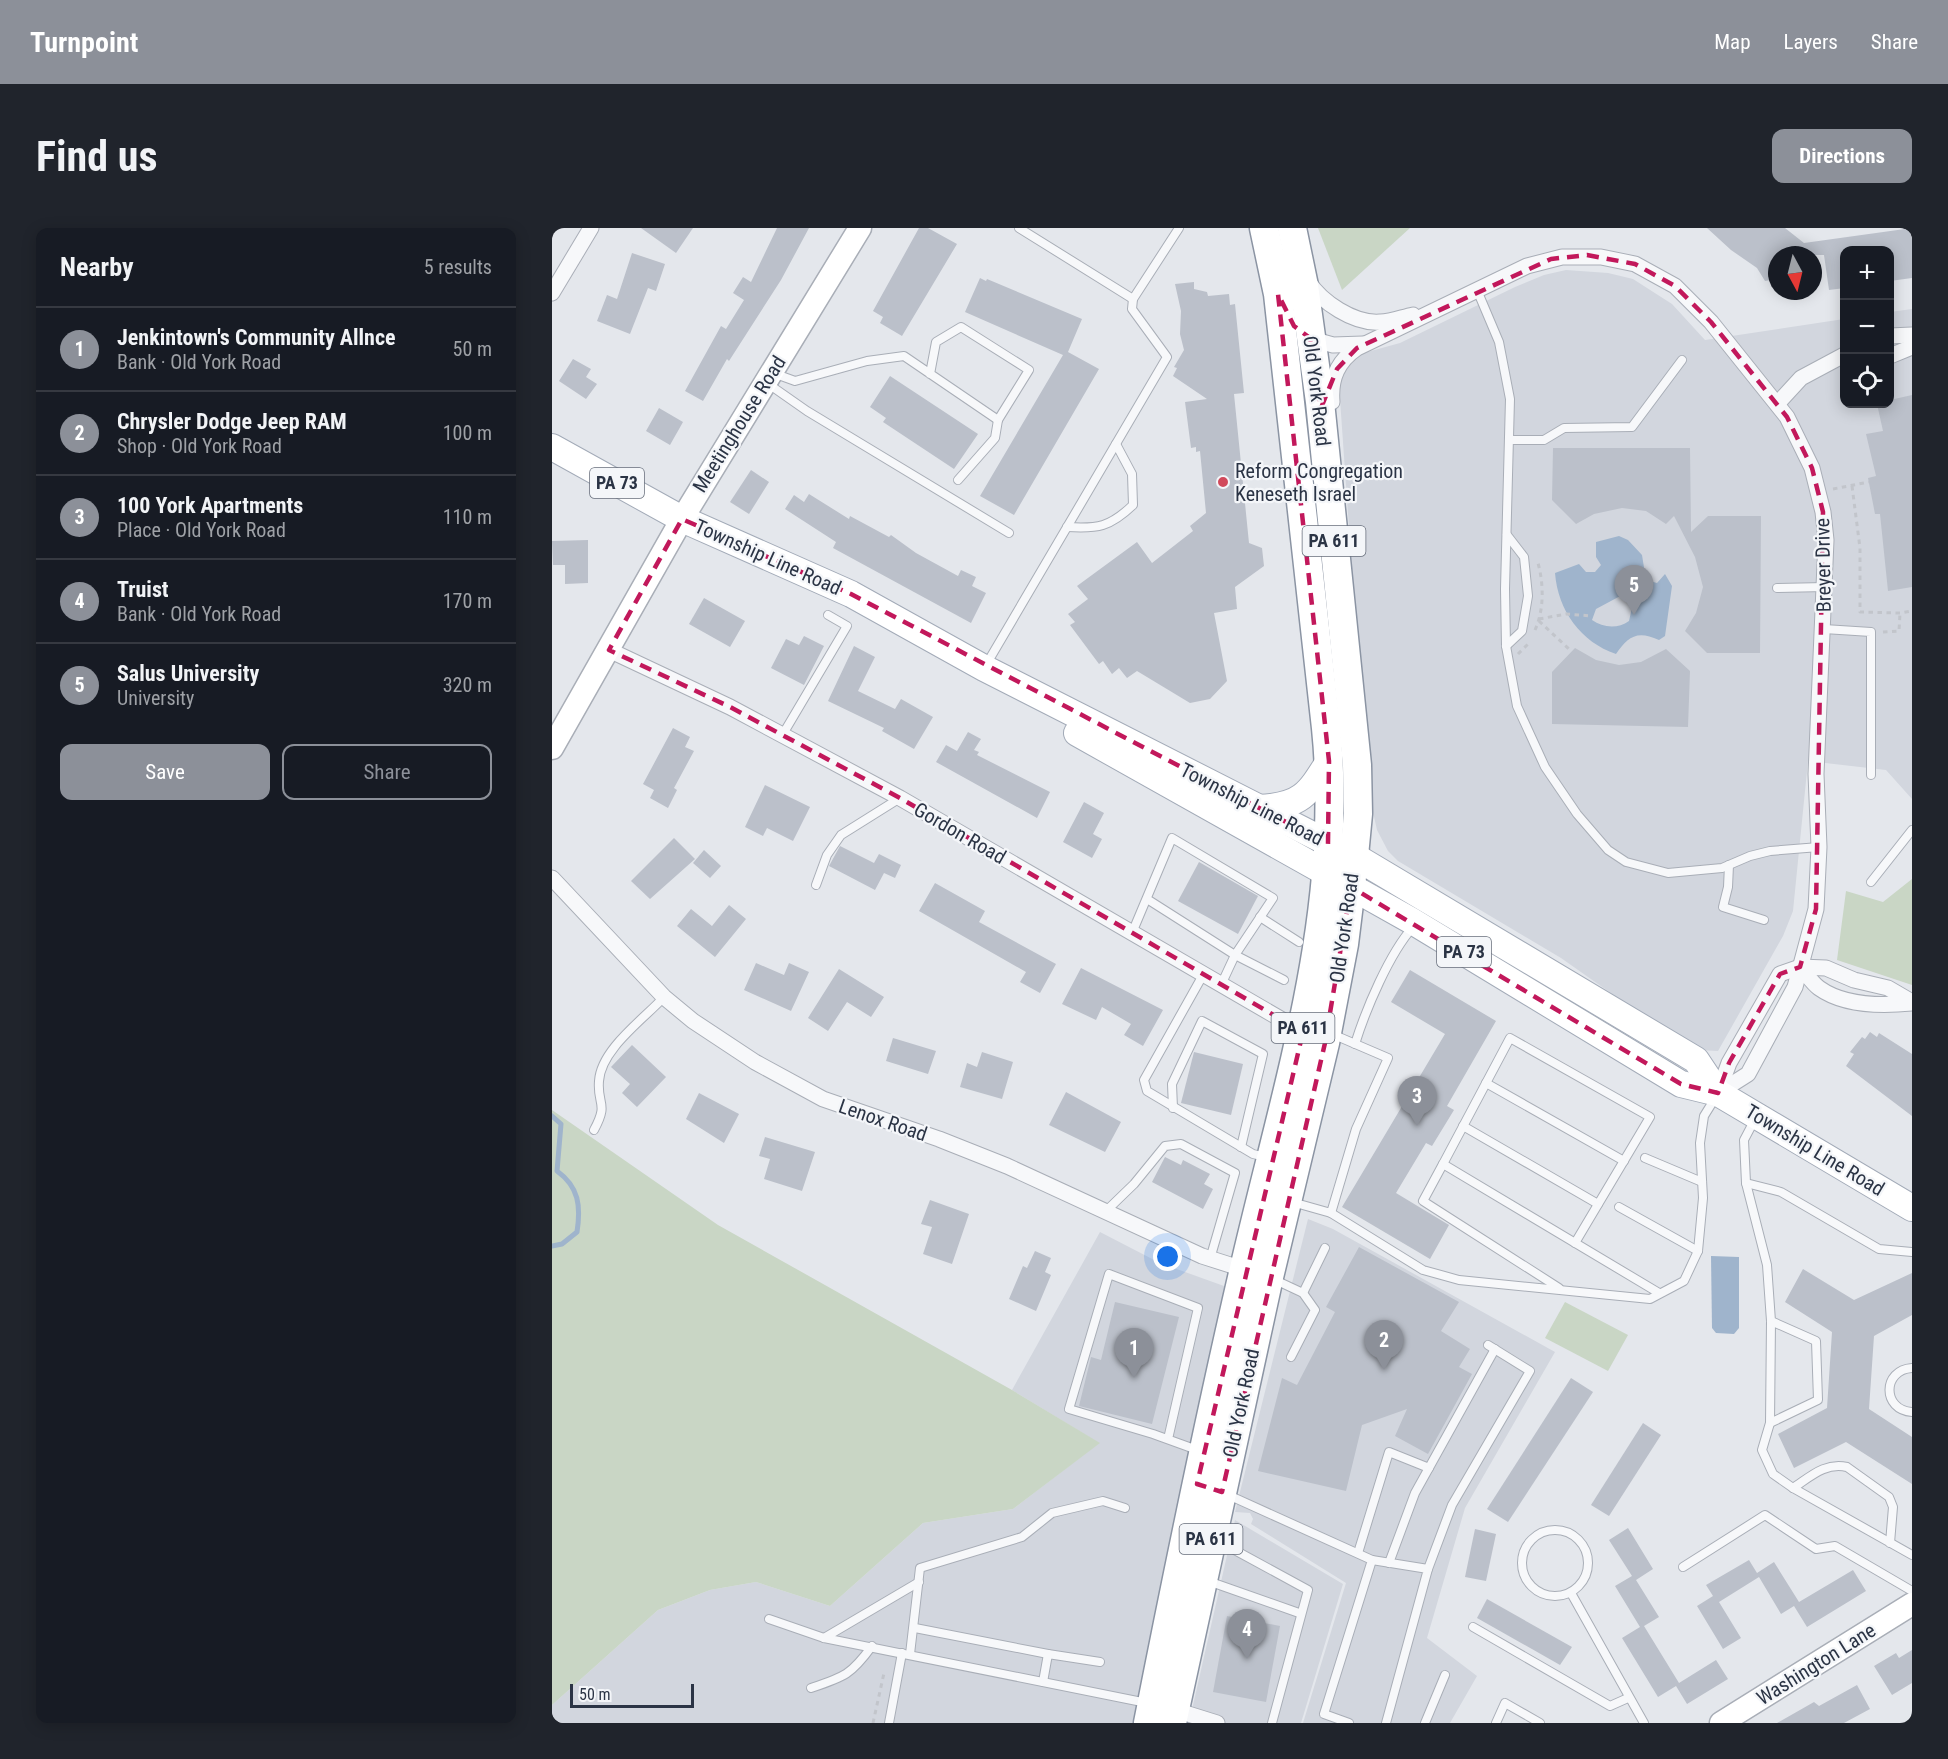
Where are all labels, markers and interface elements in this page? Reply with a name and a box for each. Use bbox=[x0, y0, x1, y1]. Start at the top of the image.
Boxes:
text: Turnpoint bbox=[30, 26, 138, 59]
text: Map bbox=[1714, 30, 1751, 54]
text: Layers bbox=[1784, 30, 1838, 54]
text: Share bbox=[1871, 30, 1918, 54]
button: Directions bbox=[1772, 129, 1912, 183]
text: Find us bbox=[36, 132, 157, 181]
north arrow bbox=[1768, 246, 1822, 300]
map controls bbox=[1840, 246, 1894, 408]
button: + bbox=[1840, 246, 1894, 300]
text: Nearby bbox=[60, 252, 134, 282]
text: 5 results bbox=[424, 255, 492, 279]
button: − bbox=[1840, 300, 1894, 354]
text: Jenkintown's Community Allnce bbox=[117, 325, 396, 350]
street label: Old York Road bbox=[1298, 335, 1336, 447]
text: 1 bbox=[74, 337, 85, 361]
text: 50 m bbox=[453, 337, 492, 361]
text: Bank · Old York Road bbox=[117, 350, 281, 374]
street label: Meetinghouse Road bbox=[687, 351, 791, 497]
button: locate bbox=[1840, 354, 1894, 408]
text: Chrysler Dodge Jeep RAM bbox=[117, 409, 347, 434]
text: 2 bbox=[74, 421, 85, 445]
text: 100 m bbox=[443, 421, 492, 445]
text: Shop · Old York Road bbox=[117, 434, 282, 458]
place label: Reform Congregation Keneseth Israel bbox=[1235, 459, 1403, 506]
road number: PA 73 bbox=[590, 468, 644, 498]
marker: Reform Congregation Keneseth Israel bbox=[1216, 475, 1230, 489]
text: 100 York Apartments bbox=[117, 493, 303, 518]
text: 3 bbox=[74, 505, 85, 529]
text: 110 m bbox=[443, 505, 492, 529]
street label: Township Line Road bbox=[691, 514, 845, 600]
text: Place · Old York Road bbox=[117, 518, 286, 542]
street label: Breyer Drive bbox=[1810, 518, 1836, 612]
road number: PA 611 bbox=[1302, 526, 1366, 556]
pin: 5 bbox=[1614, 566, 1654, 615]
text: Truist bbox=[117, 577, 169, 602]
text: 4 bbox=[74, 589, 85, 613]
text: 170 m bbox=[443, 589, 492, 613]
text: Bank · Old York Road bbox=[117, 602, 281, 626]
text: Salus University bbox=[117, 661, 259, 686]
text: 5 bbox=[74, 673, 85, 697]
text: 320 m bbox=[443, 673, 492, 697]
text: University bbox=[117, 686, 194, 710]
button: Save bbox=[60, 744, 270, 800]
button: Share bbox=[282, 744, 492, 800]
street label: Township Line Road bbox=[1176, 757, 1328, 851]
street label: Gordon Road bbox=[910, 797, 1010, 869]
street label: Old York Road bbox=[1324, 871, 1364, 985]
road number: PA 73 bbox=[1437, 937, 1491, 967]
road number: PA 611 bbox=[1272, 1013, 1335, 1043]
pin: 3 bbox=[1398, 1076, 1436, 1126]
street label: Lenox Road bbox=[836, 1094, 930, 1146]
street label: Township Line Road bbox=[1741, 1099, 1889, 1201]
your location bbox=[1153, 1242, 1182, 1271]
pin: 2 bbox=[1364, 1320, 1404, 1370]
pin: 1 bbox=[1114, 1328, 1154, 1378]
street label: Old York Road bbox=[1218, 1346, 1264, 1460]
road number: PA 611 bbox=[1180, 1524, 1242, 1554]
pin: 4 bbox=[1228, 1610, 1266, 1659]
street label: Washington Lane bbox=[1752, 1618, 1880, 1710]
scale bar bbox=[570, 1681, 694, 1708]
text: 50 m bbox=[579, 1685, 611, 1704]

